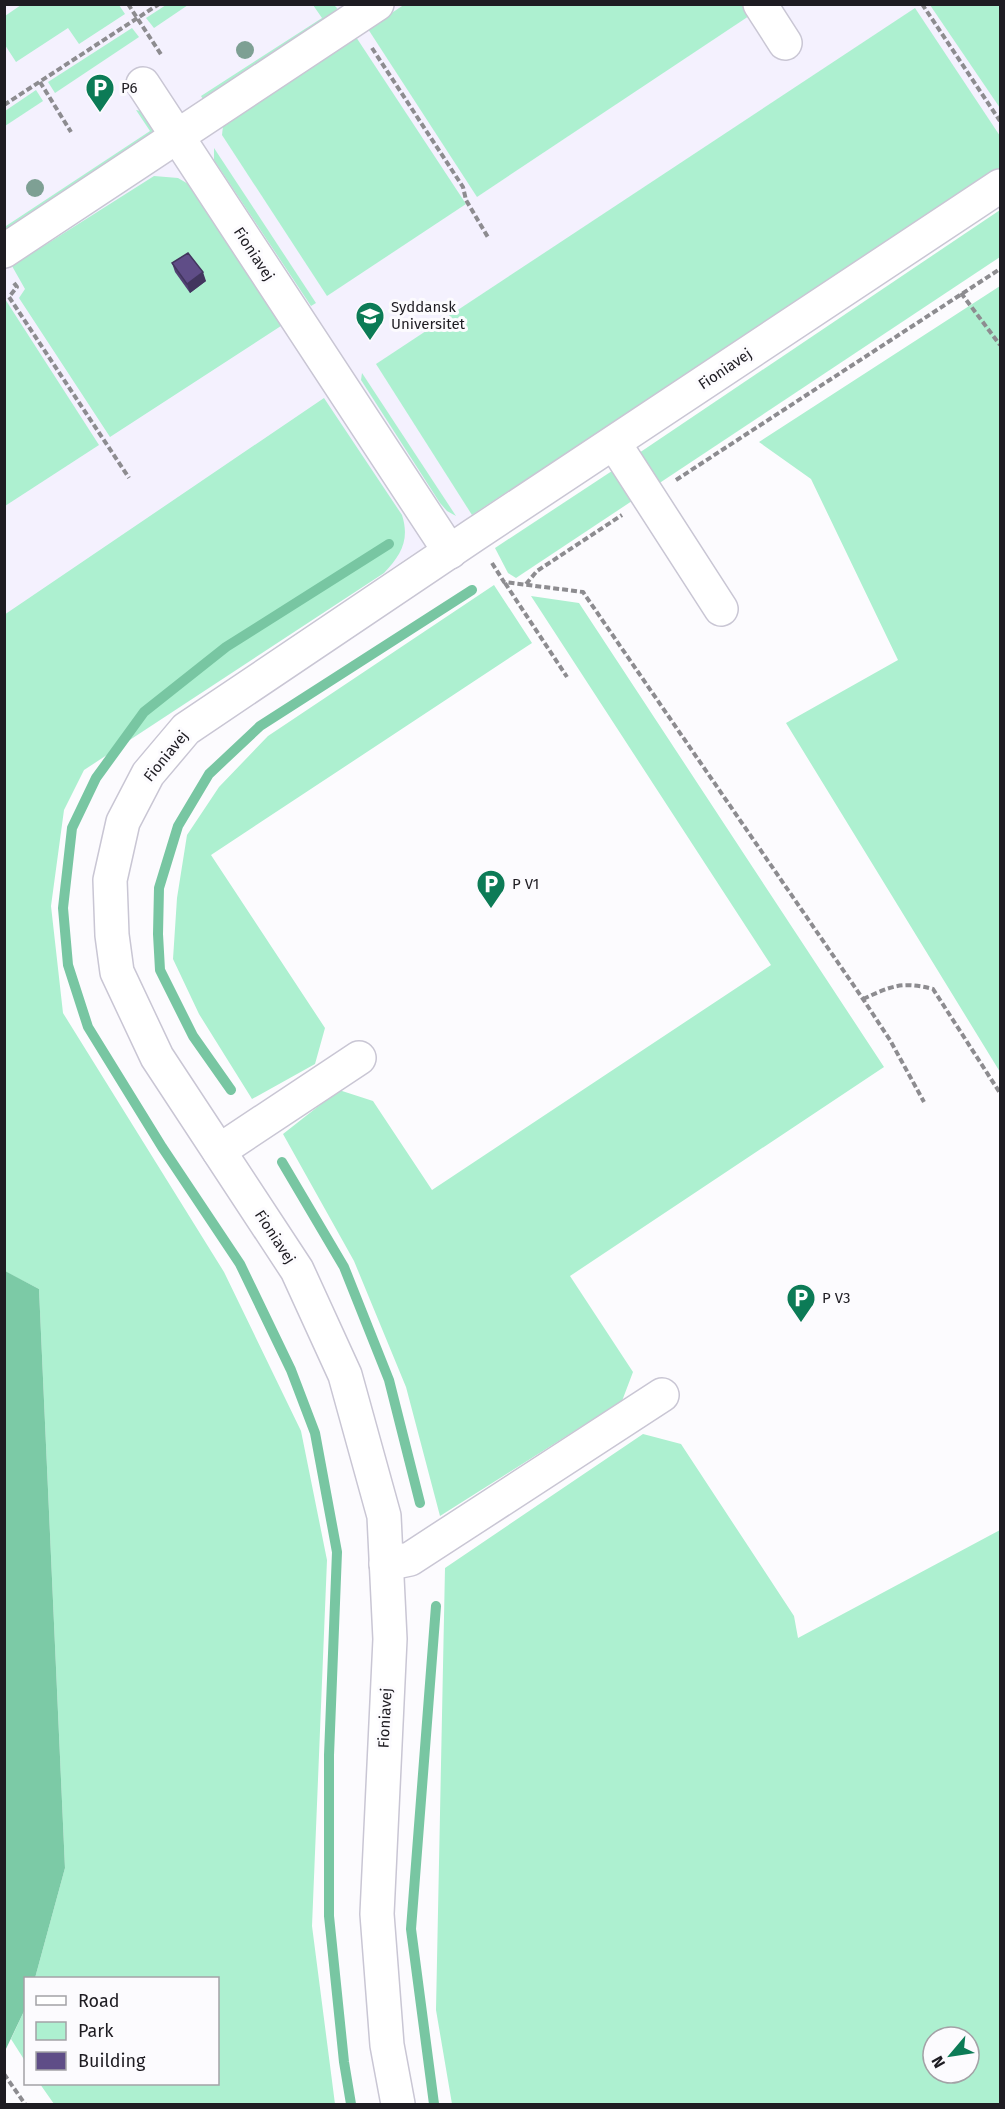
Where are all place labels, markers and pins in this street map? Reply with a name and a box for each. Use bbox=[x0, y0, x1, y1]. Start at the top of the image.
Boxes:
parking icon: P6 bbox=[84, 72, 116, 114]
place label: P6 bbox=[121, 79, 138, 97]
place label: Syddansk Universitet bbox=[391, 298, 466, 333]
school or university icon: Syddansk Universitet bbox=[354, 300, 386, 342]
parking icon: P V1 bbox=[475, 868, 507, 910]
place label: P V1 bbox=[512, 875, 539, 893]
parking icon: P V3 bbox=[785, 1282, 817, 1324]
place label: P V3 bbox=[822, 1289, 851, 1307]

